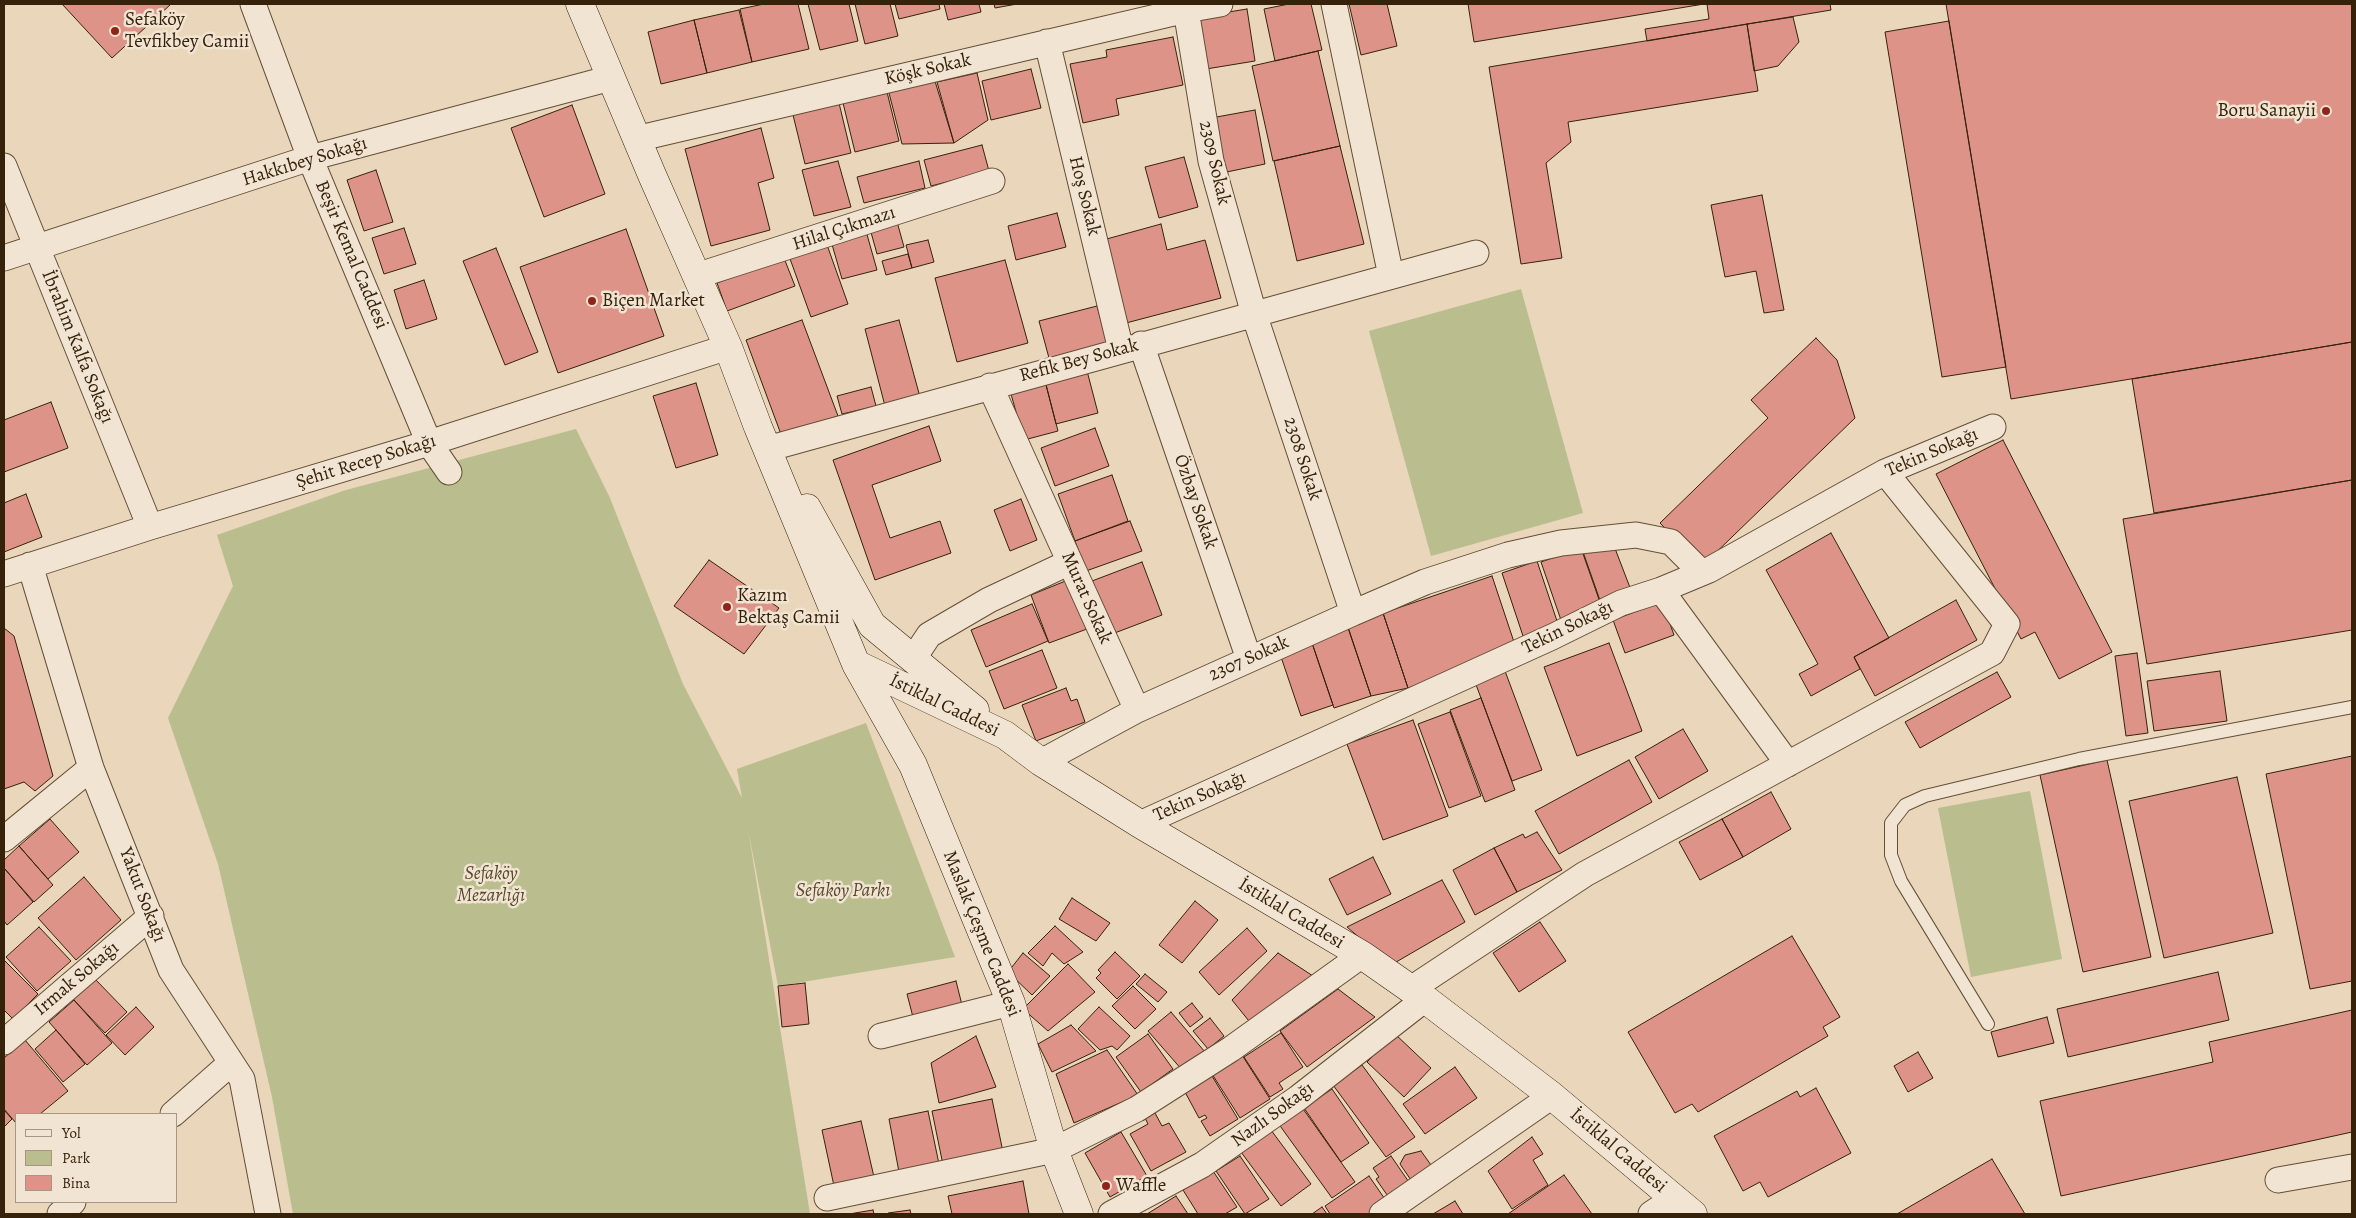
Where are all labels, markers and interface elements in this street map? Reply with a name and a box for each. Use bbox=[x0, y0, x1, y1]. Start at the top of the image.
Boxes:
place label: Sefaköy Tevfikbey Camii bbox=[125, 9, 249, 53]
marker: Sefaköy Tevfikbey Camii bbox=[109, 25, 121, 37]
street label: Köşk Sokak bbox=[882, 49, 974, 91]
place label: Boru Sanayii bbox=[2217, 100, 2316, 122]
marker: Boru Sanayii bbox=[2320, 105, 2332, 117]
street label: 2309 Sokak bbox=[1193, 119, 1235, 207]
street label: Hakkıbey Sokağı bbox=[240, 132, 370, 192]
street label: Hoş Sokak bbox=[1063, 154, 1105, 238]
street label: Beşir Kemal Caddesi bbox=[309, 177, 393, 333]
street label: Hilal Çıkmazı bbox=[790, 202, 898, 256]
street label: İbrahim Kalfa Sokağı bbox=[36, 267, 118, 427]
place label: Biçen Market bbox=[602, 290, 705, 312]
marker: Biçen Market bbox=[586, 295, 598, 307]
street label: Refik Bey Sokak bbox=[1017, 334, 1141, 388]
street label: 2308 Sokak bbox=[1278, 414, 1326, 504]
street label: Tekin Sokağı bbox=[1882, 423, 1982, 483]
street label: Şehit Recep Sokağı bbox=[293, 430, 439, 494]
street label: Özbay Sokak bbox=[1168, 452, 1222, 552]
street label: Murat Sokak bbox=[1056, 548, 1116, 648]
place label: Kazım Bektaş Camii bbox=[737, 585, 840, 629]
street label: Tekin Sokağı bbox=[1519, 596, 1617, 660]
marker: Kazım Bektaş Camii bbox=[721, 601, 733, 613]
street label: 2307 Sokak bbox=[1205, 631, 1293, 687]
street label: İstiklal Caddesi bbox=[885, 670, 1003, 742]
street label: Tekin Sokağı bbox=[1150, 767, 1250, 827]
street label: Yakut Sokağı bbox=[114, 844, 170, 946]
street label: Maslak Çeşme Caddesi bbox=[937, 847, 1025, 1021]
park label: Sefaköy Mezarlığı bbox=[457, 863, 525, 907]
street label: İstiklal Caddesi bbox=[1234, 873, 1348, 955]
park label: Sefaköy Parkı bbox=[796, 880, 890, 902]
street label: Irmak Sokağı bbox=[30, 937, 124, 1021]
street label: Nazlı Sokağı bbox=[1227, 1077, 1319, 1153]
street label: İstiklal Caddesi bbox=[1565, 1104, 1671, 1198]
legend bbox=[15, 1113, 178, 1203]
text: Yol bbox=[62, 1123, 81, 1143]
text: Park bbox=[62, 1148, 90, 1168]
text: Bina bbox=[62, 1173, 90, 1193]
place label: Waffle bbox=[1116, 1175, 1166, 1197]
marker: Waffle bbox=[1100, 1180, 1112, 1192]

